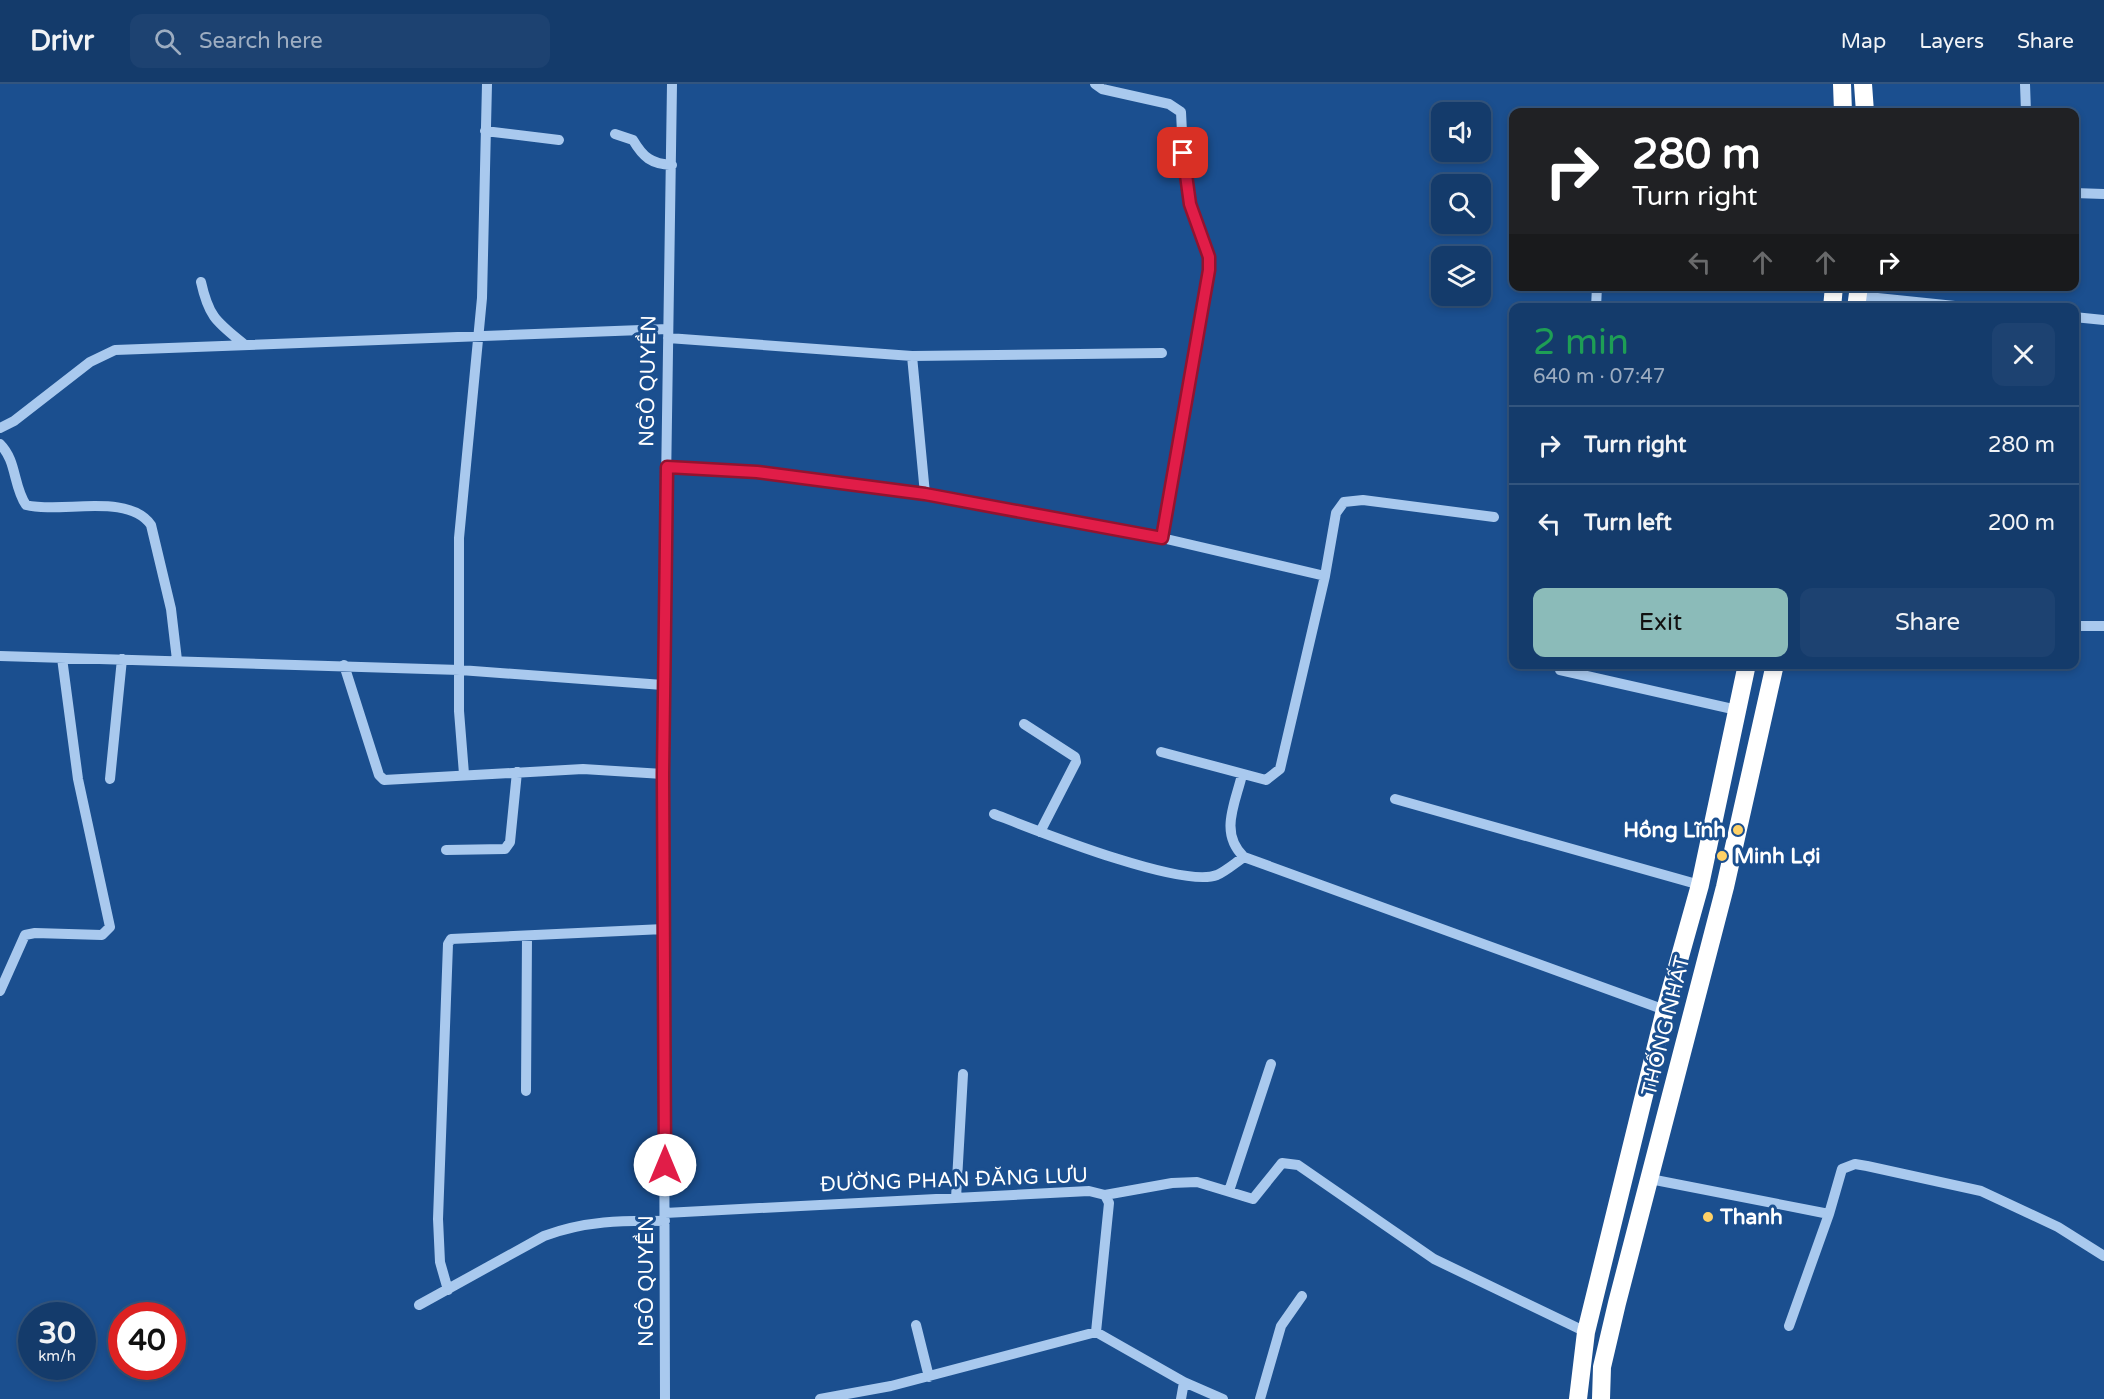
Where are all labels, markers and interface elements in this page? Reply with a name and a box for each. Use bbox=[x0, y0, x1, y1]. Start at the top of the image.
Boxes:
search box bbox=[130, 14, 550, 68]
text: Drivr bbox=[30, 24, 94, 58]
icon: search bbox=[151, 25, 184, 58]
text: Search here bbox=[199, 28, 323, 54]
text: Map bbox=[1841, 29, 1886, 54]
text: Layers bbox=[1919, 29, 1984, 54]
text: Share bbox=[2017, 29, 2074, 54]
map controls bbox=[1431, 102, 1491, 306]
button: sound bbox=[1431, 102, 1491, 162]
pin bbox=[1157, 127, 1208, 178]
text: 280 m bbox=[1632, 129, 1761, 180]
icon: right bbox=[1533, 132, 1611, 210]
icon: arrive bbox=[1166, 136, 1199, 169]
button: search bbox=[1431, 174, 1491, 234]
text: Turn right bbox=[1632, 180, 1758, 213]
button: layers bbox=[1431, 246, 1491, 306]
icon: left bbox=[1683, 246, 1716, 279]
icon: ahead bbox=[1746, 246, 1779, 279]
icon: ahead bbox=[1809, 246, 1842, 279]
icon: right bbox=[1872, 246, 1905, 279]
street label: NGÔ QUYỀN bbox=[632, 315, 662, 447]
text: 2 min bbox=[1533, 321, 1629, 364]
button: close bbox=[1992, 323, 2055, 386]
text: 640 m · 07:47 bbox=[1533, 365, 1665, 389]
icon: right bbox=[1533, 429, 1566, 462]
text: Turn right bbox=[1584, 432, 1686, 458]
text: 280 m bbox=[1988, 432, 2055, 458]
icon: left bbox=[1533, 507, 1566, 540]
text: Turn left bbox=[1584, 510, 1672, 536]
text: 200 m bbox=[1988, 510, 2055, 536]
button: Exit bbox=[1533, 588, 1788, 657]
button: Share bbox=[1800, 588, 2055, 657]
place label: Hồng Lĩnh bbox=[1623, 818, 1726, 843]
marker: Hồng Lĩnh bbox=[1731, 823, 1745, 837]
place label: Minh Lợi bbox=[1734, 844, 1820, 869]
marker: Minh Lợi bbox=[1715, 849, 1729, 863]
street label: THỐNG NHẤT bbox=[1635, 953, 1696, 1099]
position arrow bbox=[633, 1133, 697, 1197]
street label: ĐƯỜNG PHAN ĐĂNG LƯU bbox=[820, 1163, 1088, 1197]
place label: Thanh bbox=[1719, 1205, 1783, 1230]
marker: Thanh bbox=[1701, 1210, 1715, 1224]
street label: NGÔ QUYỀN bbox=[632, 1215, 659, 1347]
speed limit sign: 40 bbox=[108, 1302, 186, 1380]
text: 30 bbox=[38, 1315, 76, 1352]
text: km/h bbox=[38, 1347, 76, 1365]

